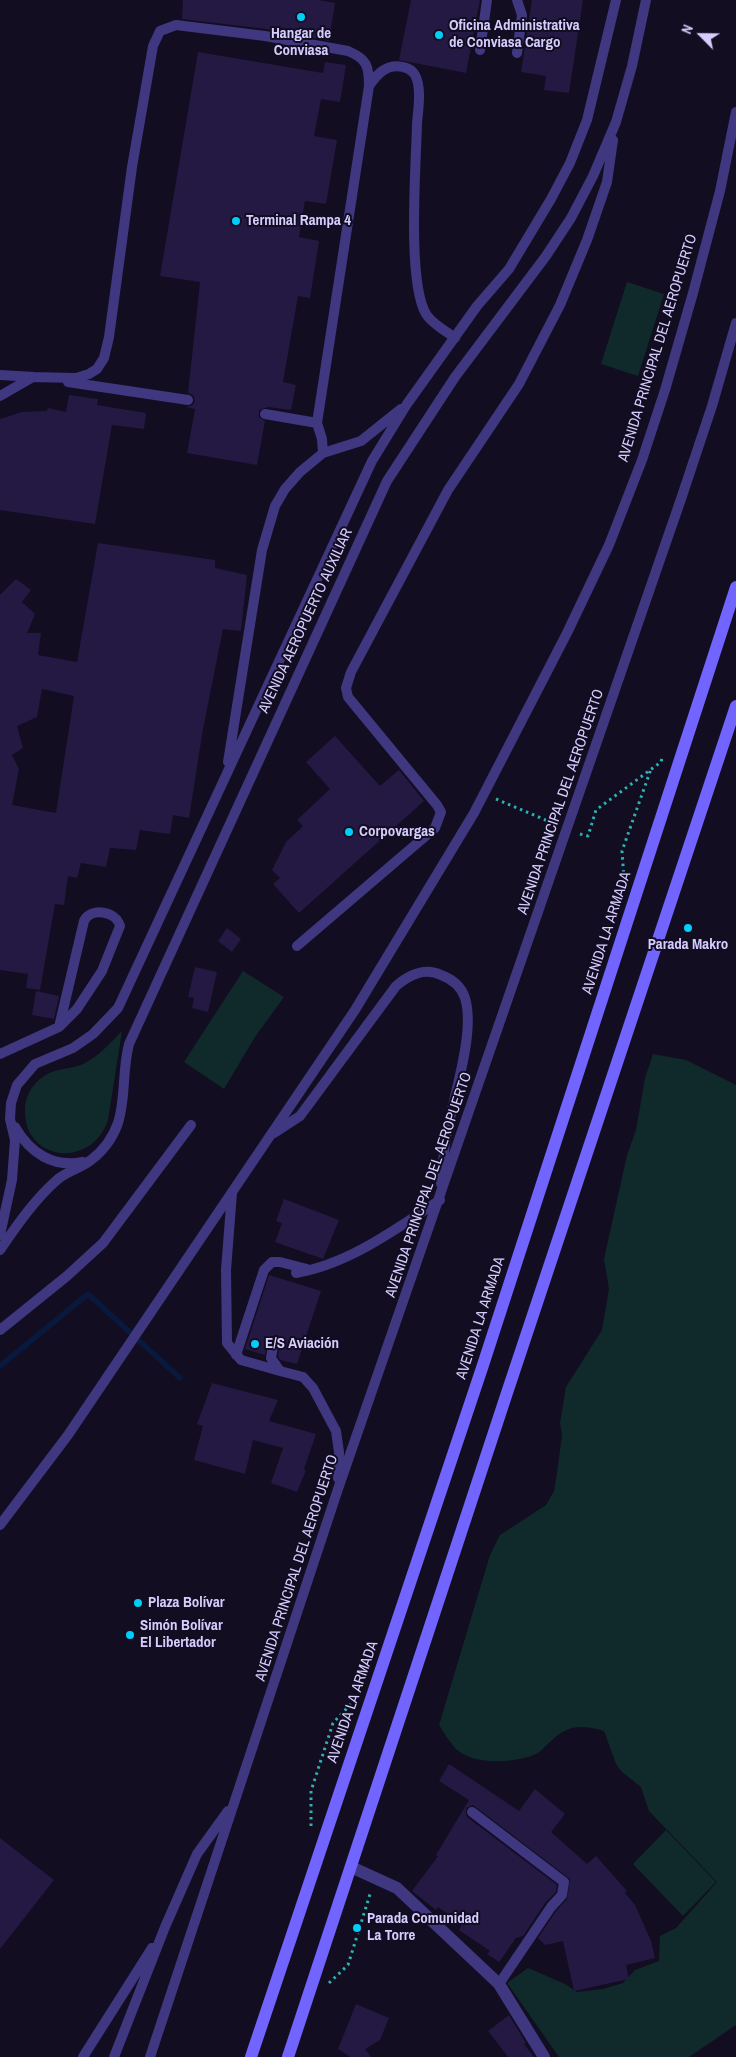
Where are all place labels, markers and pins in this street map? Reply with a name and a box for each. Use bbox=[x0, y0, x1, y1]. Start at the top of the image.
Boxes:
marker: Hangar de Conviasa bbox=[295, 11, 307, 23]
place label: Oficina Administrativa de Conviasa Cargo bbox=[449, 17, 580, 52]
place label: Hangar de Conviasa bbox=[271, 25, 331, 60]
marker: Oficina Administrativa de Conviasa Cargo bbox=[433, 29, 445, 41]
place label: Terminal Rampa 4 bbox=[246, 212, 351, 230]
marker: Terminal Rampa 4 bbox=[230, 215, 242, 227]
place label: Corpovargas bbox=[359, 823, 435, 841]
marker: Corpovargas bbox=[343, 826, 355, 838]
marker: Parada Makro bbox=[682, 922, 694, 934]
place label: Parada Makro bbox=[648, 936, 728, 954]
place label: E/S Aviación bbox=[265, 1335, 339, 1353]
marker: E/S Aviación bbox=[249, 1338, 261, 1350]
place label: Plaza Bolívar bbox=[148, 1594, 225, 1612]
marker: Plaza Bolívar bbox=[132, 1597, 144, 1609]
place label: Simón Bolívar El Libertador bbox=[140, 1617, 223, 1652]
marker: Simón Bolívar El Libertador bbox=[124, 1629, 136, 1641]
place label: Parada Comunidad La Torre bbox=[367, 1910, 479, 1945]
marker: Parada Comunidad La Torre bbox=[351, 1922, 363, 1934]

